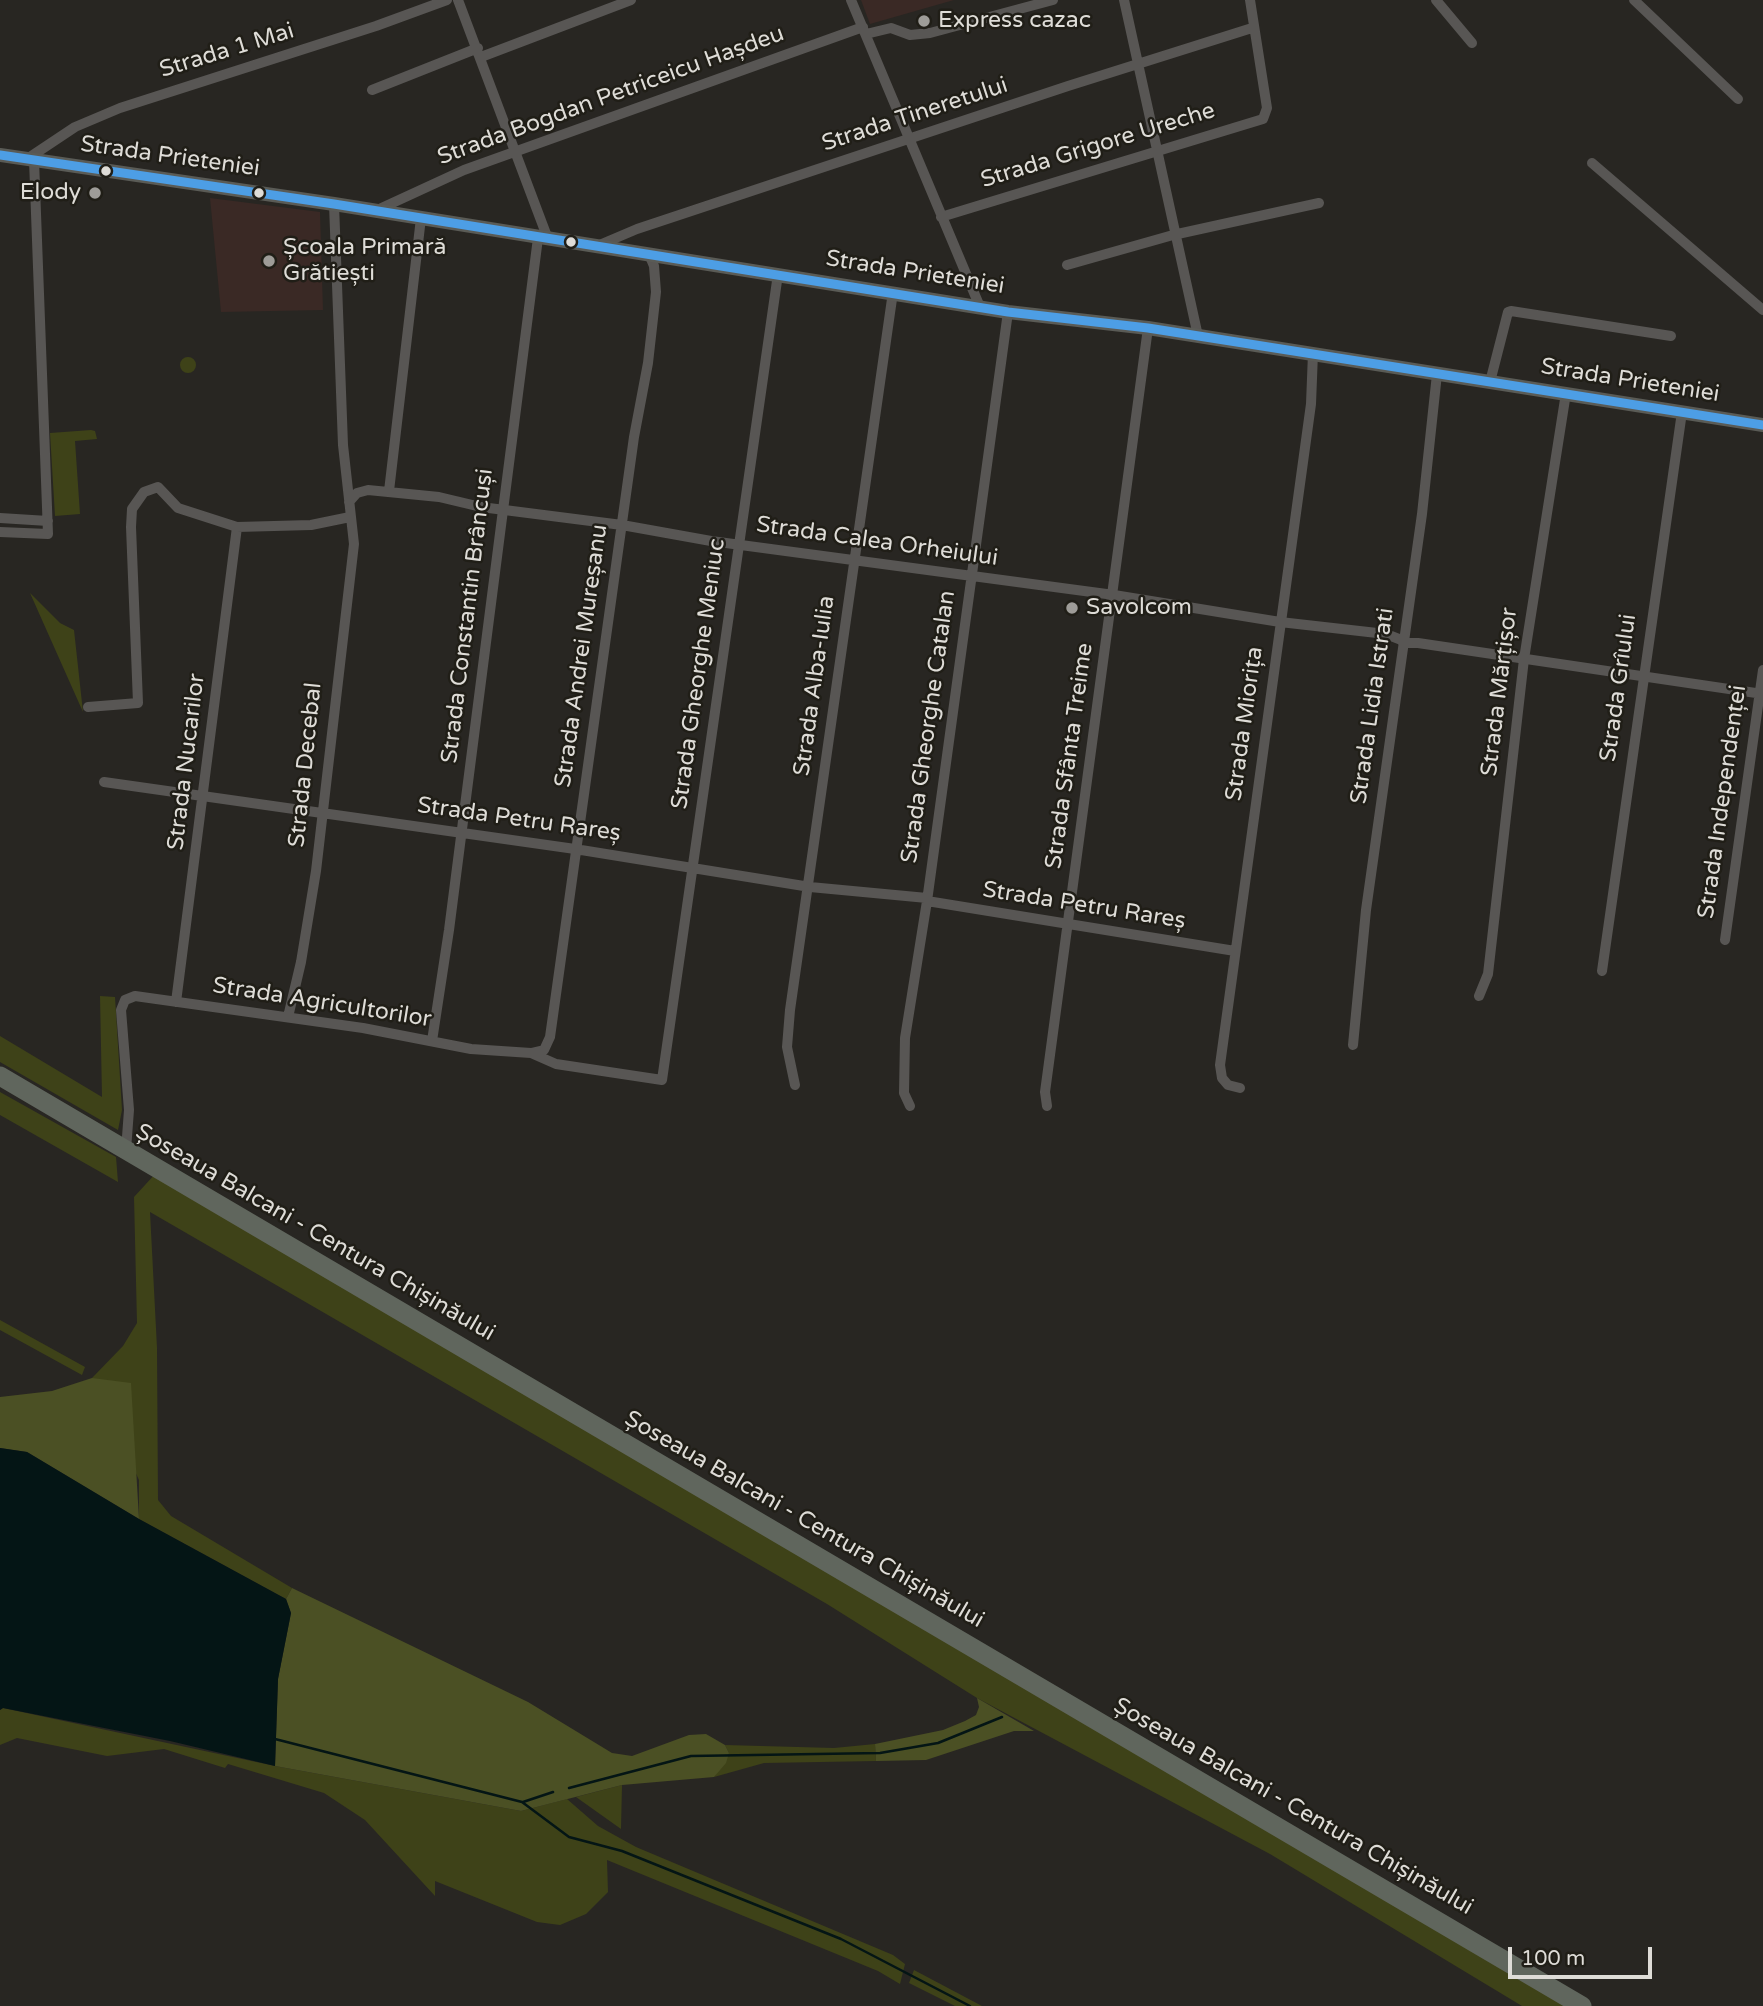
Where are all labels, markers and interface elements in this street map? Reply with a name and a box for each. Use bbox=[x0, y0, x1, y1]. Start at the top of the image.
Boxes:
place label: Express cazac bbox=[938, 7, 1091, 35]
marker: Express cazac bbox=[916, 13, 932, 29]
street label: Strada 1 Mai bbox=[157, 17, 297, 85]
street label: Strada Bogdan Petriceicu Hașdeu bbox=[434, 20, 788, 172]
street label: Strada Tineretului bbox=[819, 72, 1011, 158]
street label: Strada Grigore Ureche bbox=[978, 97, 1218, 195]
street label: Strada Prieteniei bbox=[79, 131, 261, 183]
unlabelled marker bbox=[99, 164, 113, 178]
place label: Elody bbox=[20, 179, 81, 207]
marker: Elody bbox=[87, 185, 103, 201]
unlabelled marker bbox=[252, 186, 266, 200]
place label: Școala Primară Grătiești bbox=[283, 234, 446, 288]
unlabelled marker bbox=[564, 235, 578, 249]
street label: Strada Prieteniei bbox=[824, 245, 1006, 301]
marker: Școala Primară Grătiești bbox=[261, 253, 277, 269]
street label: Strada Prieteniei bbox=[1539, 353, 1721, 409]
street label: Strada Constantin Brâncuși bbox=[436, 467, 500, 765]
street label: Strada Calea Orheiului bbox=[754, 511, 1000, 573]
street label: Strada Andrei Mureșanu bbox=[550, 523, 614, 789]
street label: Strada Gheorghe Meniuc bbox=[666, 537, 732, 811]
street label: Strada Gheorghe Catalan bbox=[896, 589, 962, 865]
street label: Strada Alba-Iulia bbox=[789, 594, 841, 778]
place label: Savolcom bbox=[1086, 594, 1192, 622]
marker: Savolcom bbox=[1064, 600, 1080, 616]
street label: Strada Lidia Istrati bbox=[1346, 606, 1400, 806]
street label: Strada Mărțișor bbox=[1476, 606, 1524, 778]
street label: Strada Grîului bbox=[1595, 612, 1643, 764]
street label: Strada Sfânta Treime bbox=[1040, 641, 1100, 871]
street label: Strada Miorița bbox=[1221, 645, 1269, 803]
street label: Strada Nucarilor bbox=[162, 672, 212, 852]
street label: Strada Decebal bbox=[284, 681, 328, 849]
street label: Strada Independenței bbox=[1693, 683, 1753, 921]
street label: Strada Petru Rareș bbox=[415, 792, 623, 848]
street label: Strada Petru Rareș bbox=[981, 876, 1187, 936]
street label: Strada Agricultorilor bbox=[211, 972, 433, 1034]
street label: Șoseaua Balcani - Centura Chișinăului bbox=[130, 1118, 500, 1348]
street label: Șoseaua Balcani - Centura Chișinăului bbox=[619, 1405, 989, 1635]
street label: Șoseaua Balcani - Centura Chișinăului bbox=[1108, 1692, 1478, 1922]
scale bar bbox=[1511, 1932, 1654, 1976]
text: 100 m bbox=[1521, 1946, 1585, 1971]

